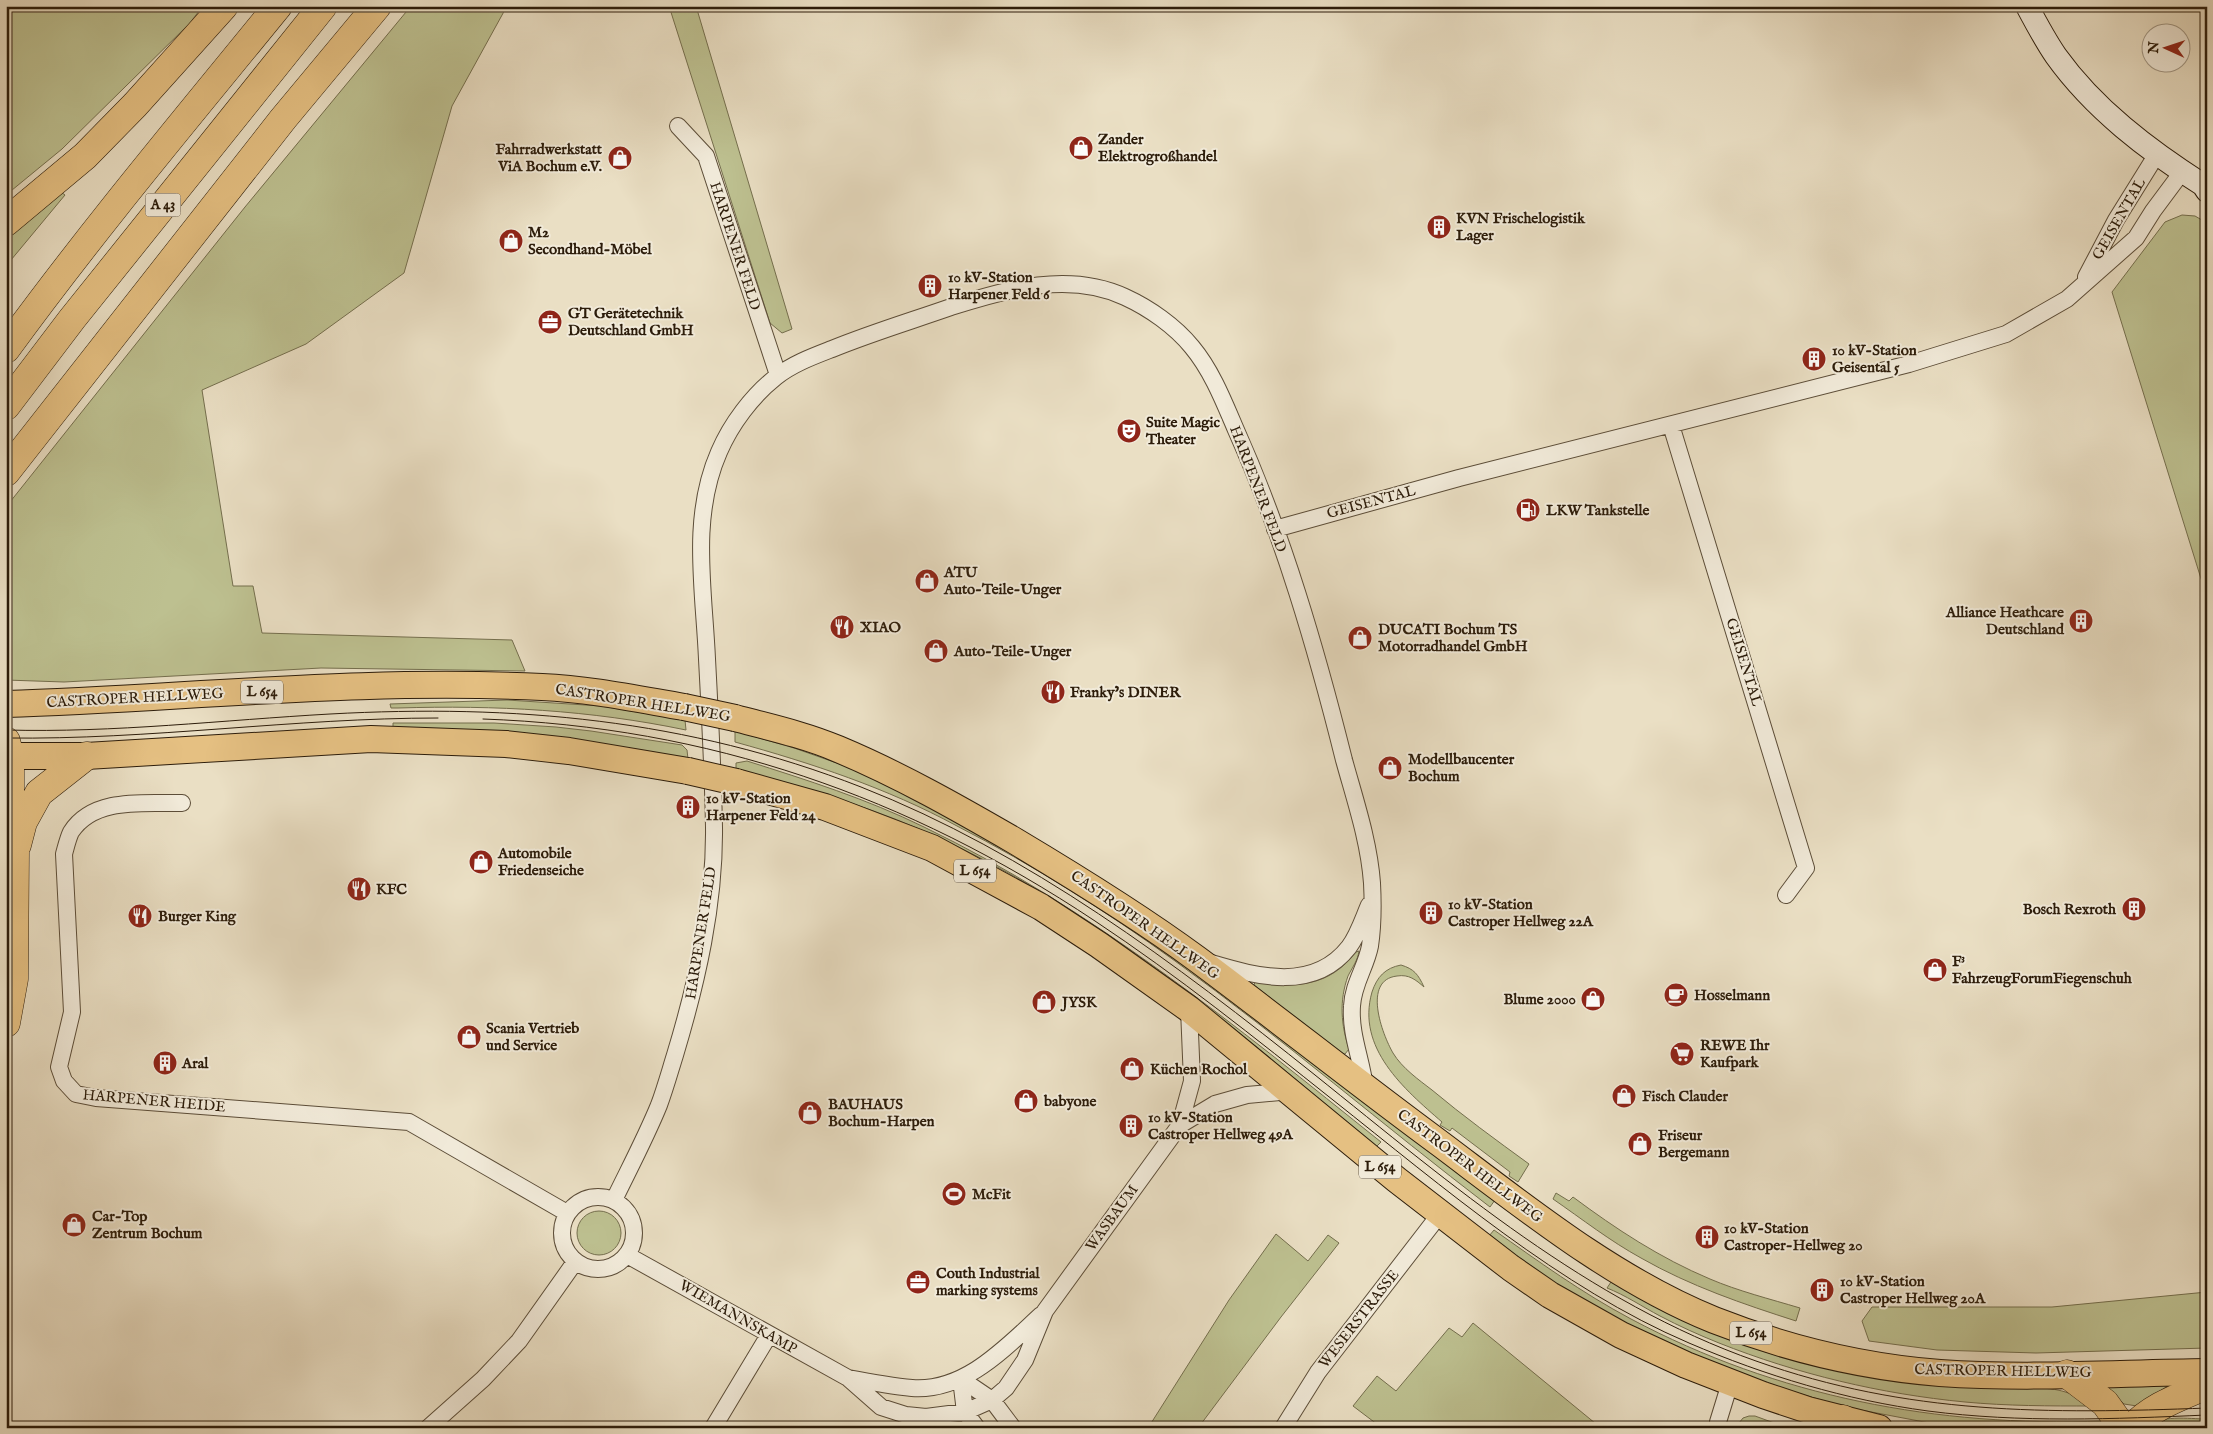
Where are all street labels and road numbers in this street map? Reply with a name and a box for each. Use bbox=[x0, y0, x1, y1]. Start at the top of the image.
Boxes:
street label: GEISENTAL bbox=[2088, 174, 2150, 263]
street label: HARPENER FELD bbox=[705, 179, 765, 313]
road number: A 43 bbox=[146, 194, 180, 216]
street label: HARPENER FELD bbox=[1225, 423, 1291, 555]
street label: GEISENTAL bbox=[1325, 481, 1418, 523]
street label: GEISENTAL bbox=[1722, 616, 1767, 709]
road number: L 654 bbox=[241, 680, 283, 704]
street label: CASTROPER HELLWEG bbox=[554, 680, 732, 726]
street label: CASTROPER HELLWEG bbox=[46, 684, 224, 712]
road number: L 654 bbox=[954, 859, 996, 882]
street label: HARPENER FELD bbox=[681, 865, 721, 1001]
street label: CASTROPER HELLWEG bbox=[1067, 866, 1223, 984]
street label: HARPENER HEIDE bbox=[82, 1085, 226, 1117]
street label: CASTROPER HELLWEG bbox=[1393, 1105, 1547, 1227]
road number: L 654 bbox=[1359, 1156, 1401, 1178]
street label: WASBAUM bbox=[1081, 1181, 1143, 1255]
street label: WESERSTRASSE bbox=[1315, 1266, 1403, 1372]
street label: WIEMANNSKAMP bbox=[676, 1276, 800, 1359]
road number: L 654 bbox=[1730, 1322, 1772, 1345]
street label: CASTROPER HELLWEG bbox=[1914, 1360, 2092, 1382]

